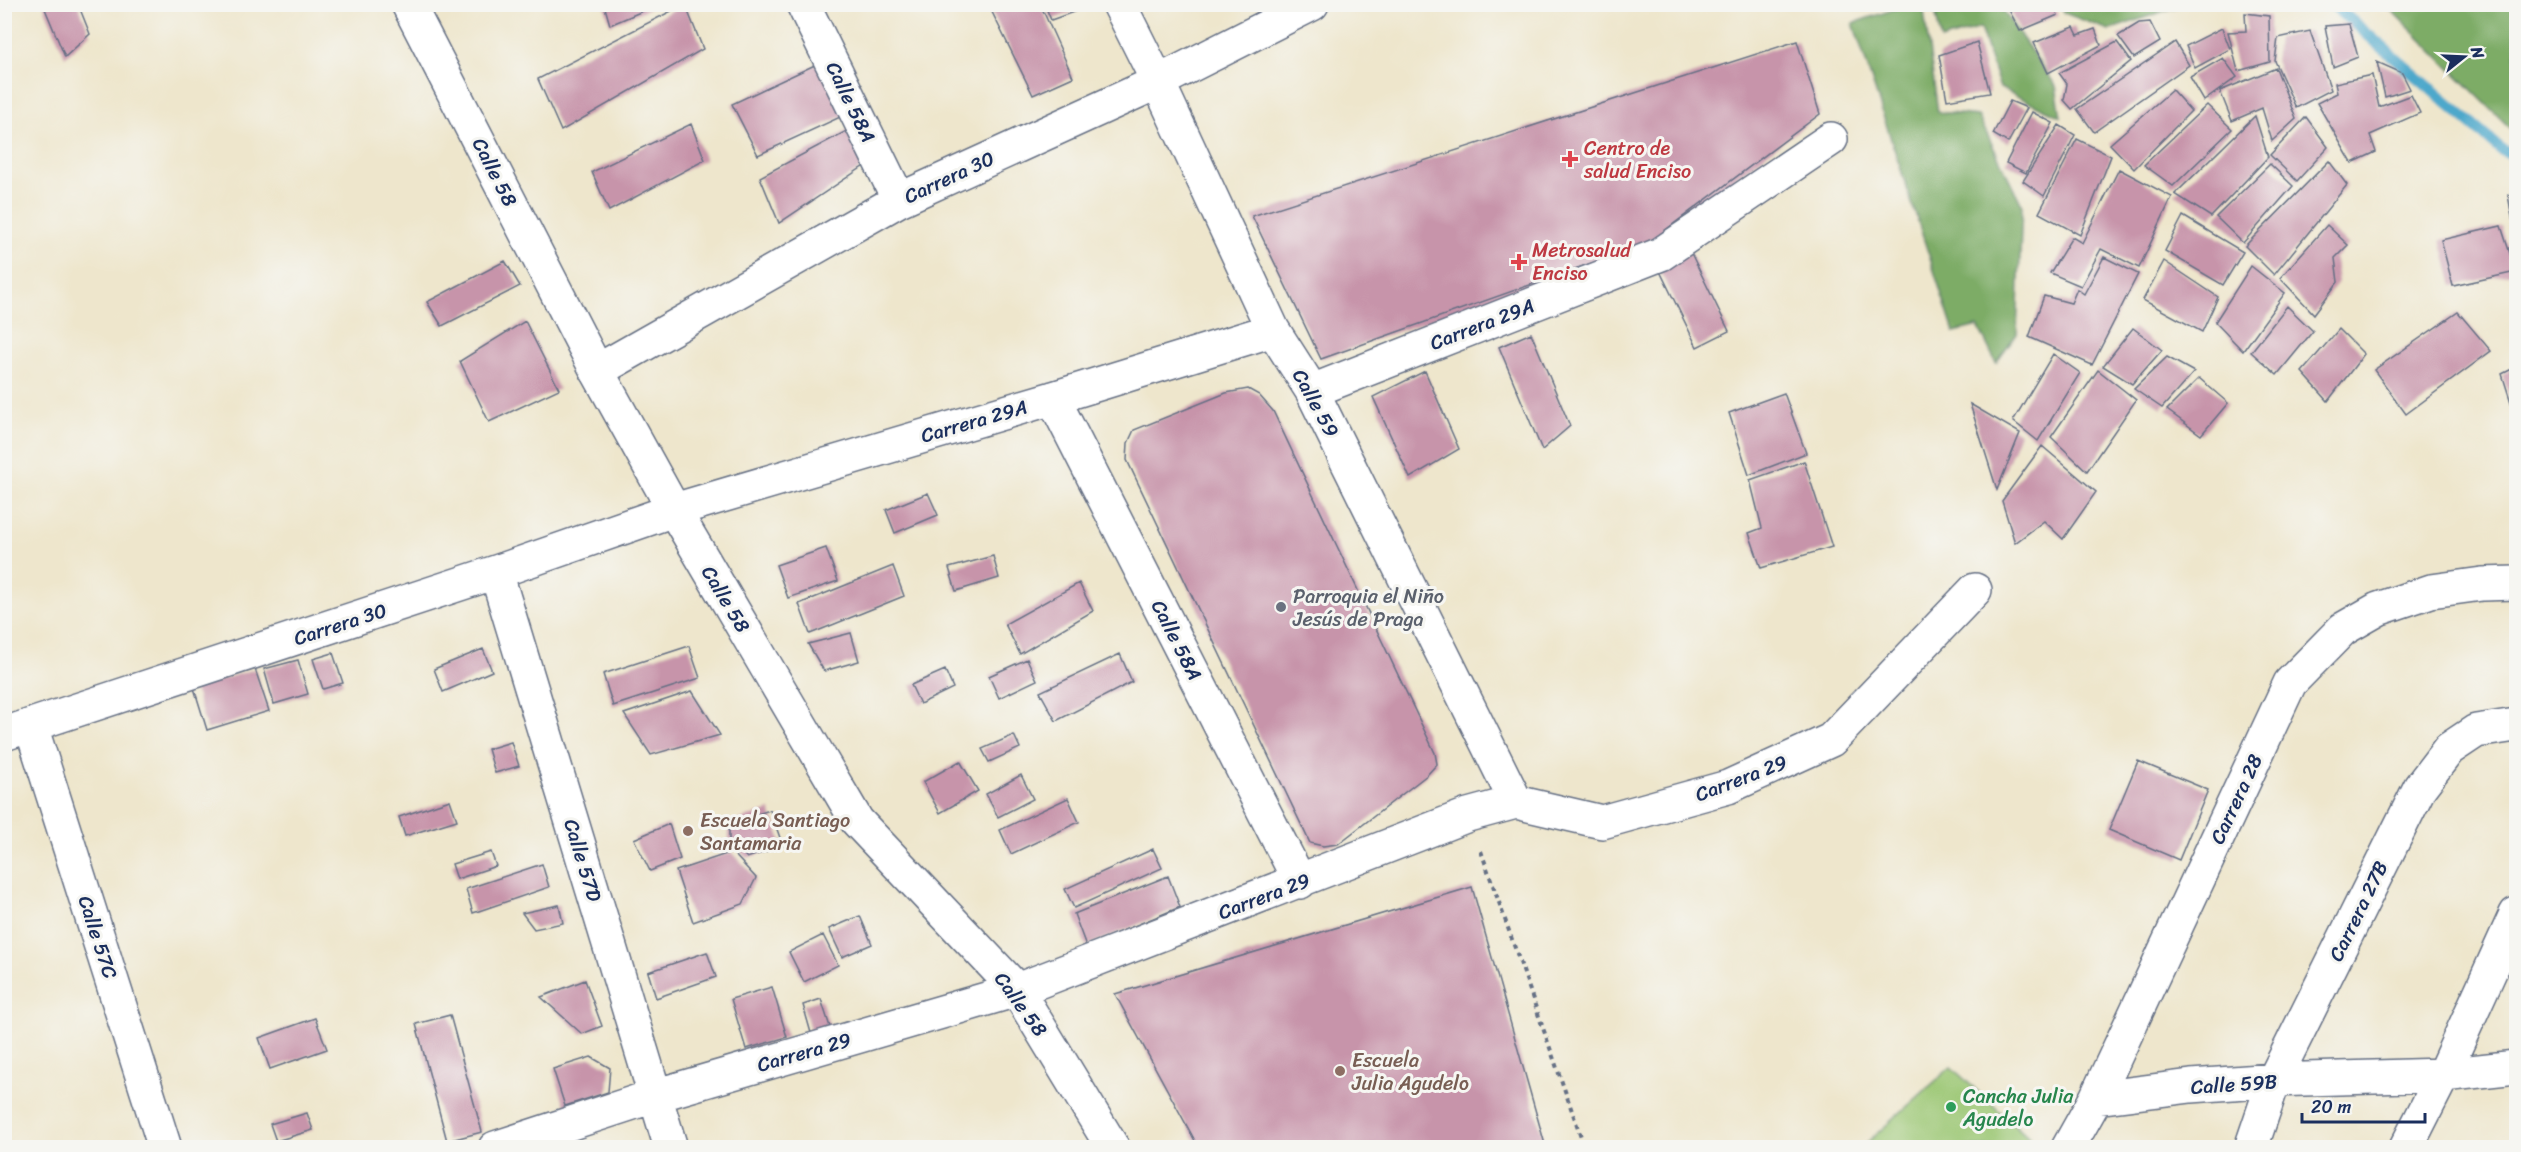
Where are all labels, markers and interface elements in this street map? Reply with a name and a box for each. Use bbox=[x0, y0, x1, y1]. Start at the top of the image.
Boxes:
north arrow bbox=[2434, 27, 2494, 87]
text: N bbox=[2462, 42, 2494, 63]
street label: Calle 58A bbox=[816, 56, 885, 149]
street label: Calle 58 bbox=[462, 131, 527, 213]
place label: Centro de salud Enciso bbox=[1583, 131, 1691, 189]
street label: Carrera 30 bbox=[898, 141, 1000, 214]
marker: Centro de salud Enciso bbox=[1561, 150, 1579, 168]
place label: Metrosalud Enciso bbox=[1532, 233, 1632, 291]
marker: Metrosalud Enciso bbox=[1510, 253, 1528, 271]
street label: Carrera 29A bbox=[1425, 288, 1540, 360]
street label: Calle 59 bbox=[1282, 362, 1349, 444]
street label: Carrera 29A bbox=[917, 390, 1032, 453]
street label: Calle 58 bbox=[692, 559, 760, 640]
place label: Parroquia el Niño Jesús de Praga bbox=[1292, 579, 1444, 637]
street label: Carrera 30 bbox=[289, 593, 391, 656]
street label: Calle 58A bbox=[1141, 594, 1212, 687]
marker: Parroquia el Niño Jesús de Praga bbox=[1274, 600, 1288, 614]
street label: Carrera 29 bbox=[1690, 745, 1792, 812]
street label: Carrera 28 bbox=[2200, 748, 2273, 850]
place label: Escuela Santiago Santamaria bbox=[700, 803, 850, 861]
street label: Calle 57D bbox=[553, 814, 612, 906]
marker: Escuela Santiago Santamaria bbox=[681, 824, 695, 838]
street label: Carrera 27B bbox=[2319, 855, 2398, 968]
street label: Carrera 29 bbox=[1213, 863, 1315, 930]
street label: Calle 57C bbox=[68, 891, 128, 984]
street label: Calle 58 bbox=[985, 964, 1056, 1044]
street label: Carrera 29 bbox=[753, 1022, 855, 1083]
place label: Escuela Julia Agudelo bbox=[1351, 1043, 1469, 1101]
marker: Escuela Julia Agudelo bbox=[1333, 1064, 1347, 1078]
street label: Calle 59B bbox=[2190, 1064, 2279, 1105]
place label: Cancha Julia Agudelo bbox=[1962, 1079, 2074, 1137]
scale bar bbox=[2302, 1086, 2425, 1124]
text: 20 m bbox=[2311, 1091, 2351, 1123]
marker: Cancha Julia Agudelo bbox=[1944, 1100, 1958, 1114]

